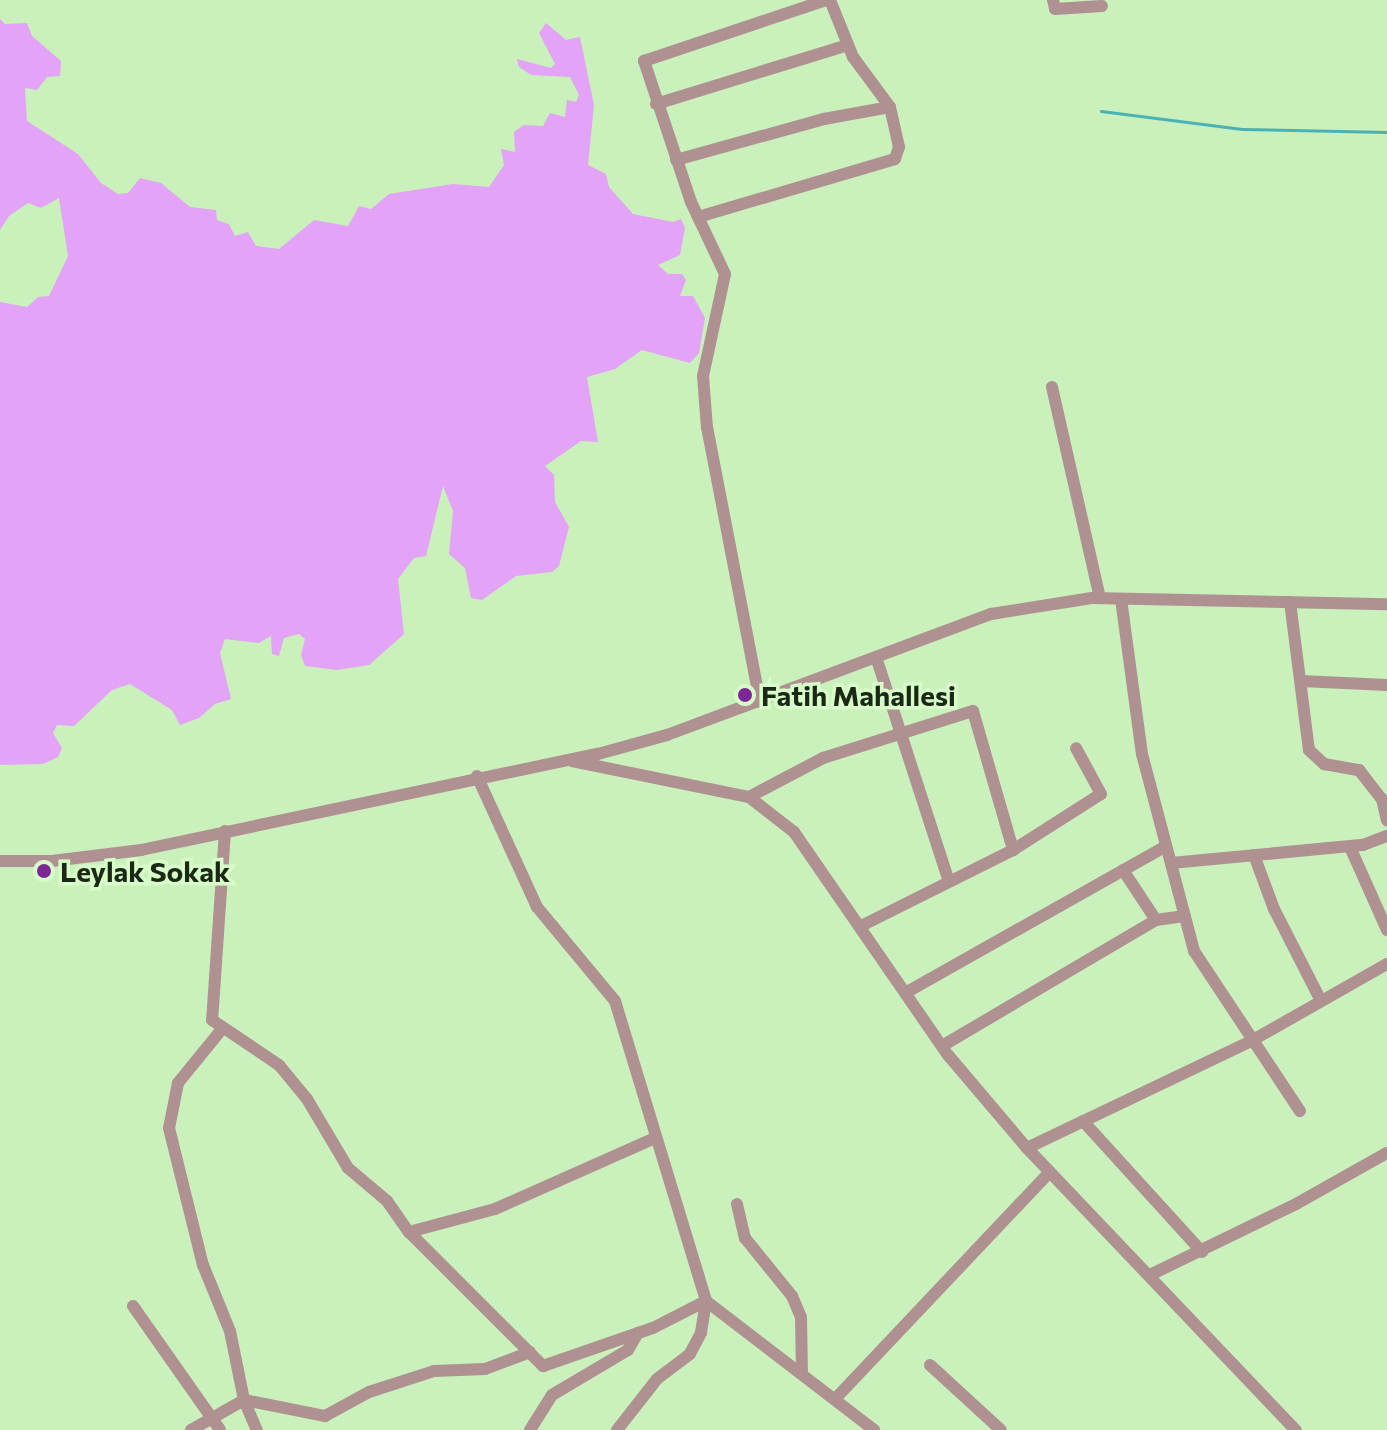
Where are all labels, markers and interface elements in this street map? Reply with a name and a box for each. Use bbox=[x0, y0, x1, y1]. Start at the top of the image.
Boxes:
place label: Fatih Mahallesi bbox=[761, 678, 956, 712]
marker: Fatih Mahallesi bbox=[736, 686, 754, 704]
place label: Leylak Sokak bbox=[60, 854, 230, 888]
marker: Leylak Sokak bbox=[35, 862, 53, 880]

